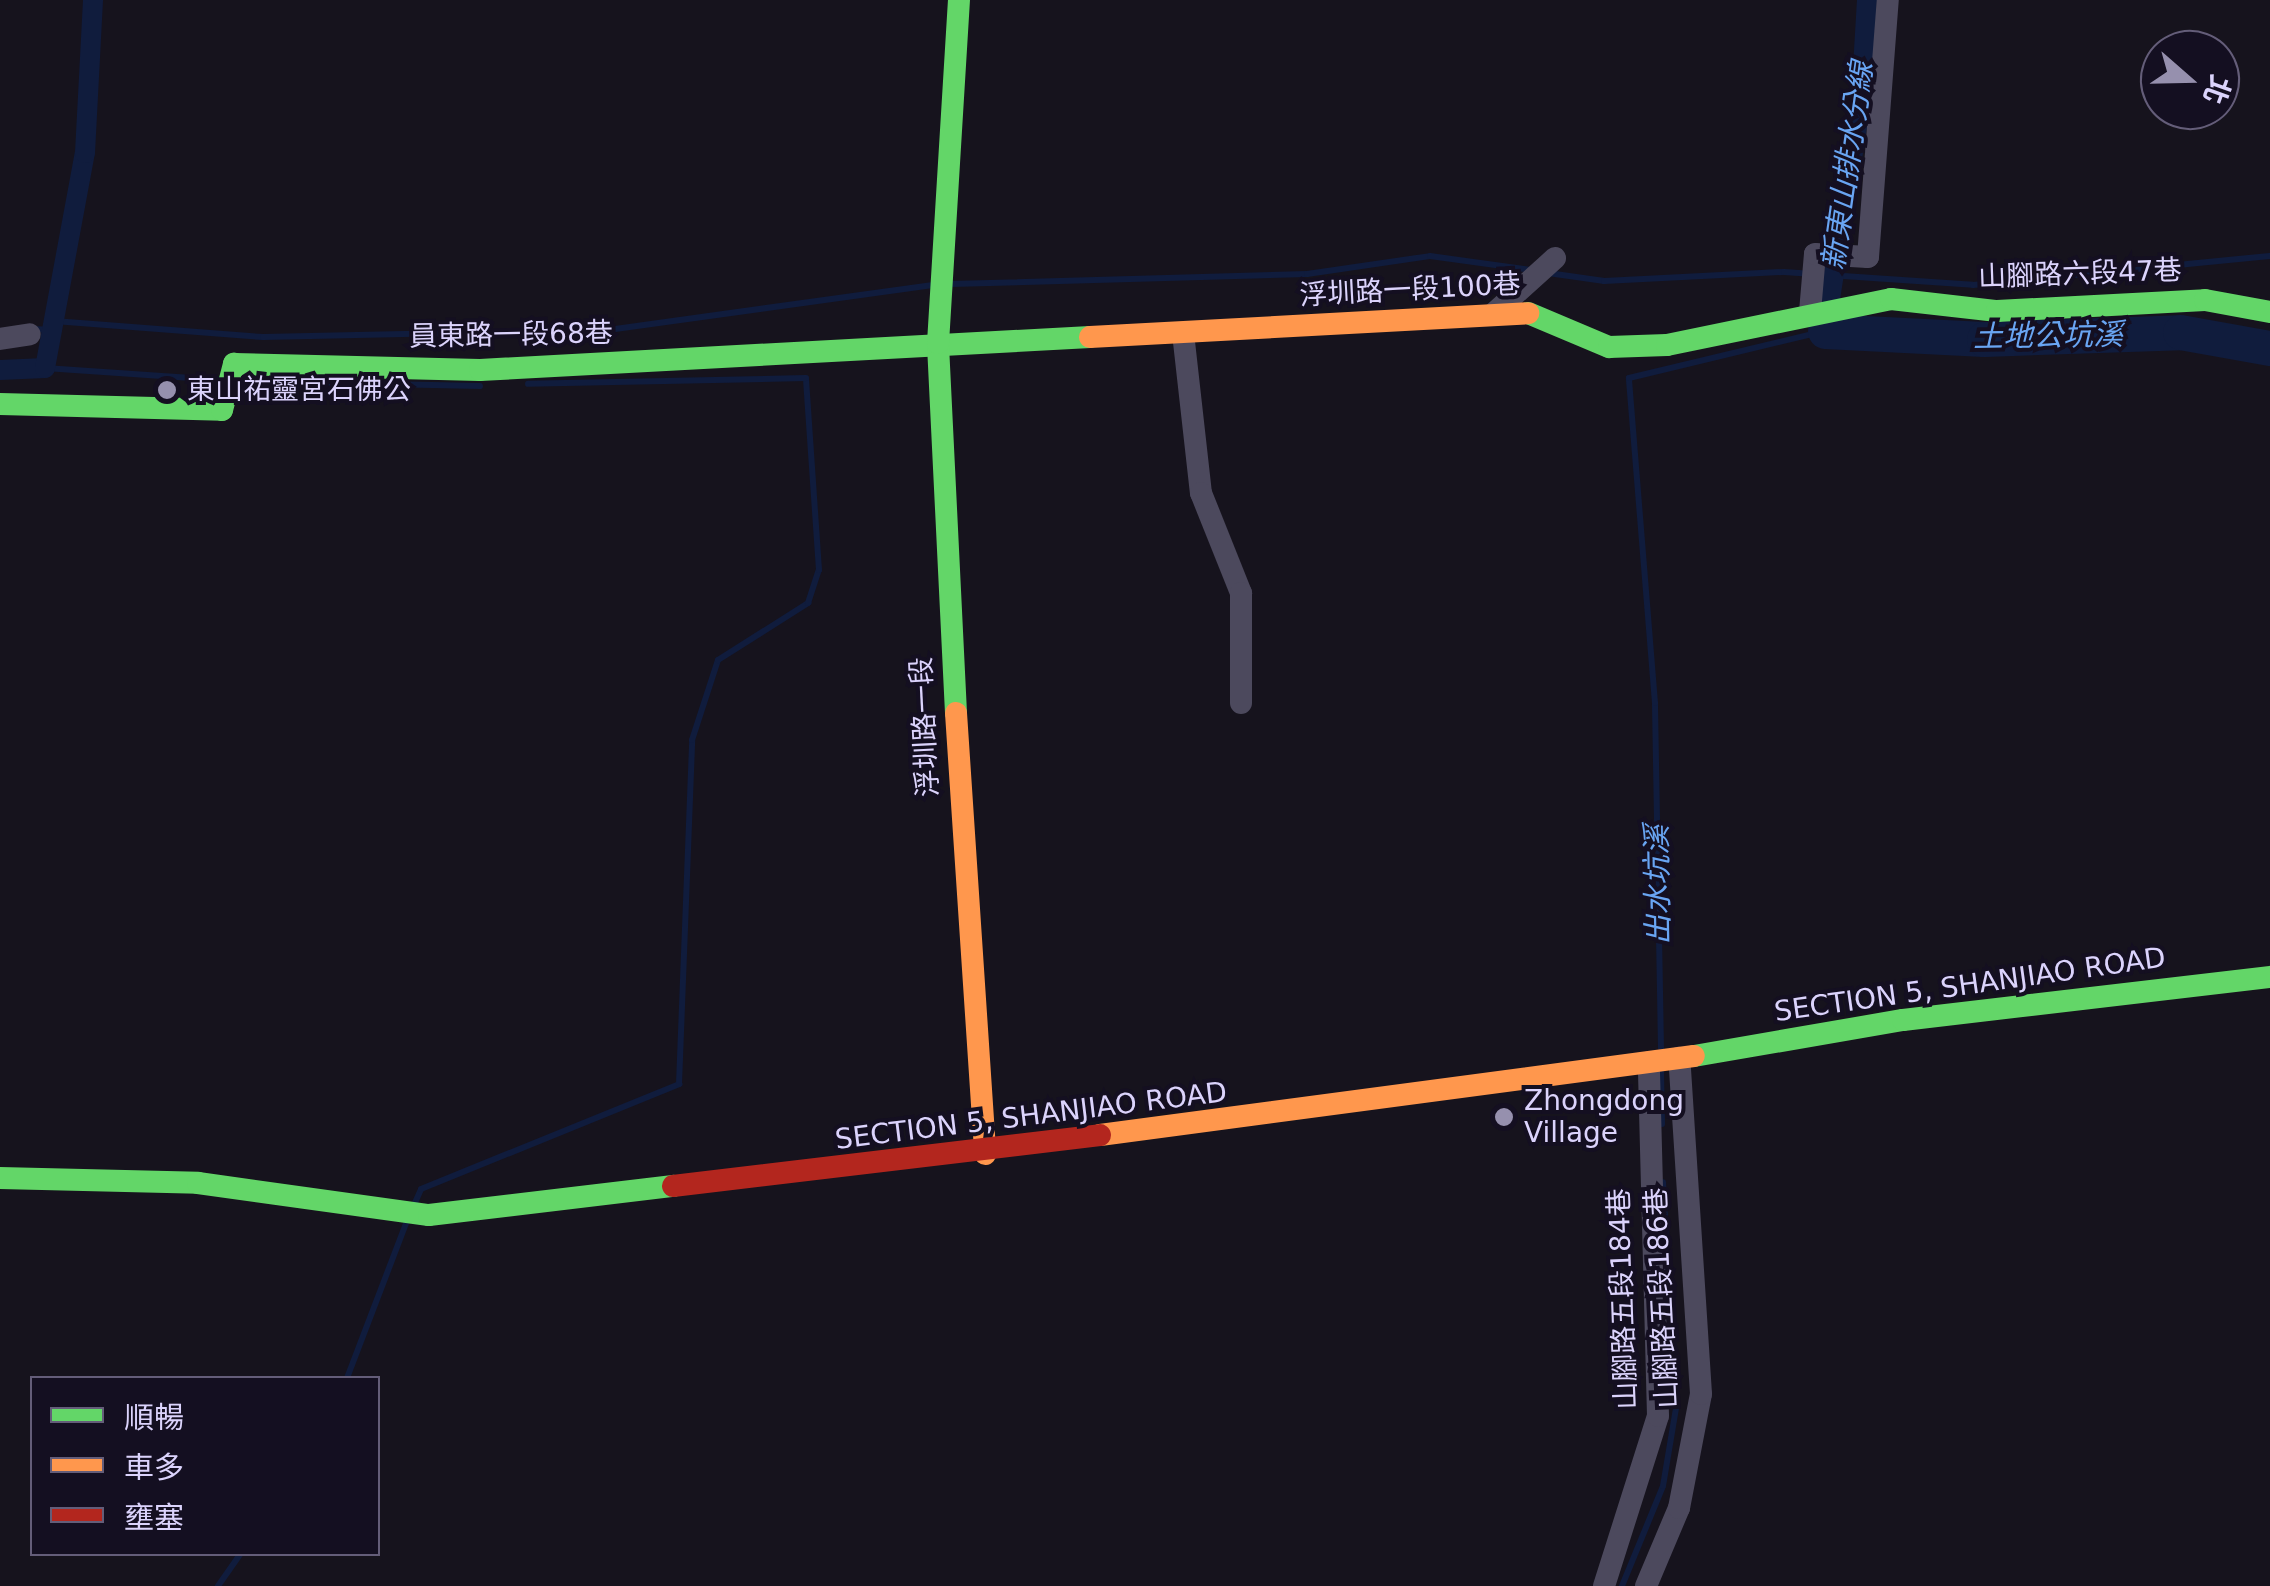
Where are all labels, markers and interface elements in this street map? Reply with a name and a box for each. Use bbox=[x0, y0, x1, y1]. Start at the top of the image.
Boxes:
north arrow bbox=[2140, 30, 2240, 130]
water label: 新東山排水分線 bbox=[1816, 60, 1880, 272]
text: 北 bbox=[2196, 71, 2237, 109]
street label: 山腳路六段47巷 bbox=[1978, 254, 2182, 294]
street label: 浮圳路一段100巷 bbox=[1299, 267, 1521, 313]
street label: 員東路一段68巷 bbox=[409, 316, 613, 354]
water label: 土地公坑溪 bbox=[1973, 317, 2123, 355]
place label: 東山祐靈宮石佛公 bbox=[187, 373, 411, 407]
marker: 東山祐靈宮石佛公 bbox=[156, 379, 178, 401]
street label: 浮圳路一段 bbox=[905, 656, 945, 798]
water label: 出水坑溪 bbox=[1639, 825, 1677, 945]
street label: SECTION 5, SHANJIAO ROAD bbox=[1772, 941, 2168, 1029]
street label: SECTION 5, SHANJIAO ROAD bbox=[833, 1075, 1229, 1157]
place label: Zhongdong Village bbox=[1524, 1084, 1684, 1150]
marker: Zhongdong Village bbox=[1493, 1106, 1515, 1128]
street label: 山腳路五段186巷 bbox=[1639, 1187, 1685, 1409]
street label: 山腳路五段184巷 bbox=[1602, 1188, 1644, 1410]
legend bbox=[30, 1376, 380, 1556]
text: 順暢 bbox=[124, 1400, 184, 1435]
text: 車多 bbox=[124, 1450, 184, 1485]
text: 壅塞 bbox=[124, 1500, 184, 1535]

